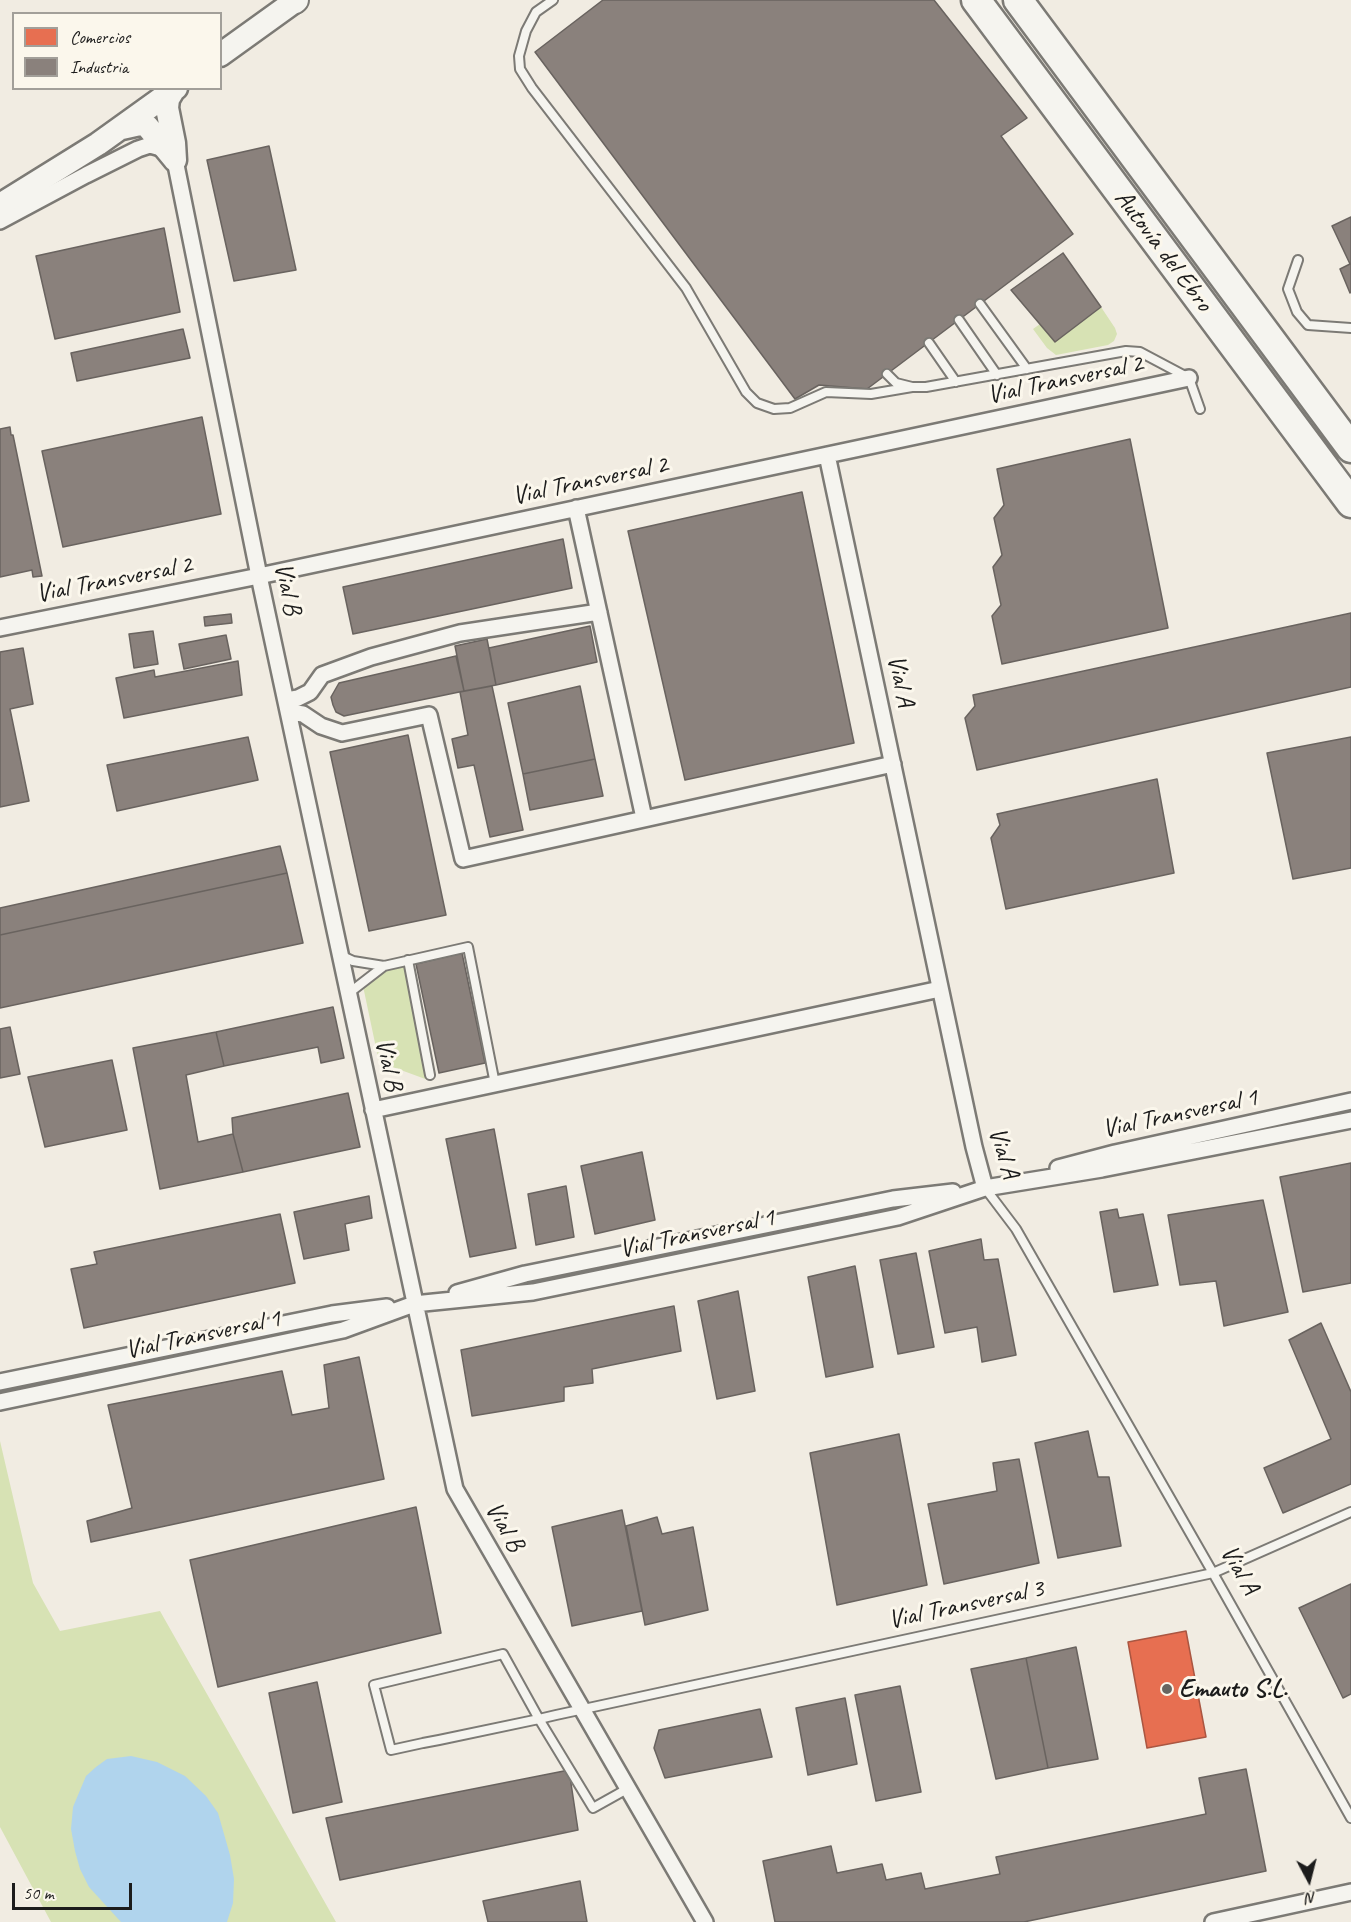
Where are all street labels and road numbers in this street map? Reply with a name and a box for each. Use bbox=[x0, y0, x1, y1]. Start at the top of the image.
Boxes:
street label: Autovía del Ebro bbox=[1107, 184, 1219, 318]
street label: Vial Transversal 2 bbox=[984, 348, 1146, 412]
street label: Vial Transversal 2 bbox=[509, 449, 671, 513]
street label: Vial Transversal 2 bbox=[33, 550, 195, 610]
street label: Vial B bbox=[266, 560, 308, 618]
street label: Vial A bbox=[879, 652, 921, 710]
street label: Vial B bbox=[367, 1036, 409, 1094]
street label: Vial Transversal 1 bbox=[1099, 1082, 1261, 1146]
street label: Vial A bbox=[981, 1124, 1025, 1182]
street label: Vial Transversal 1 bbox=[616, 1202, 778, 1266]
street label: Vial Transversal 1 bbox=[122, 1303, 284, 1367]
street label: Vial B bbox=[477, 1497, 531, 1557]
street label: Vial A bbox=[1213, 1540, 1265, 1600]
street label: Vial Transversal 3 bbox=[885, 1573, 1047, 1637]

